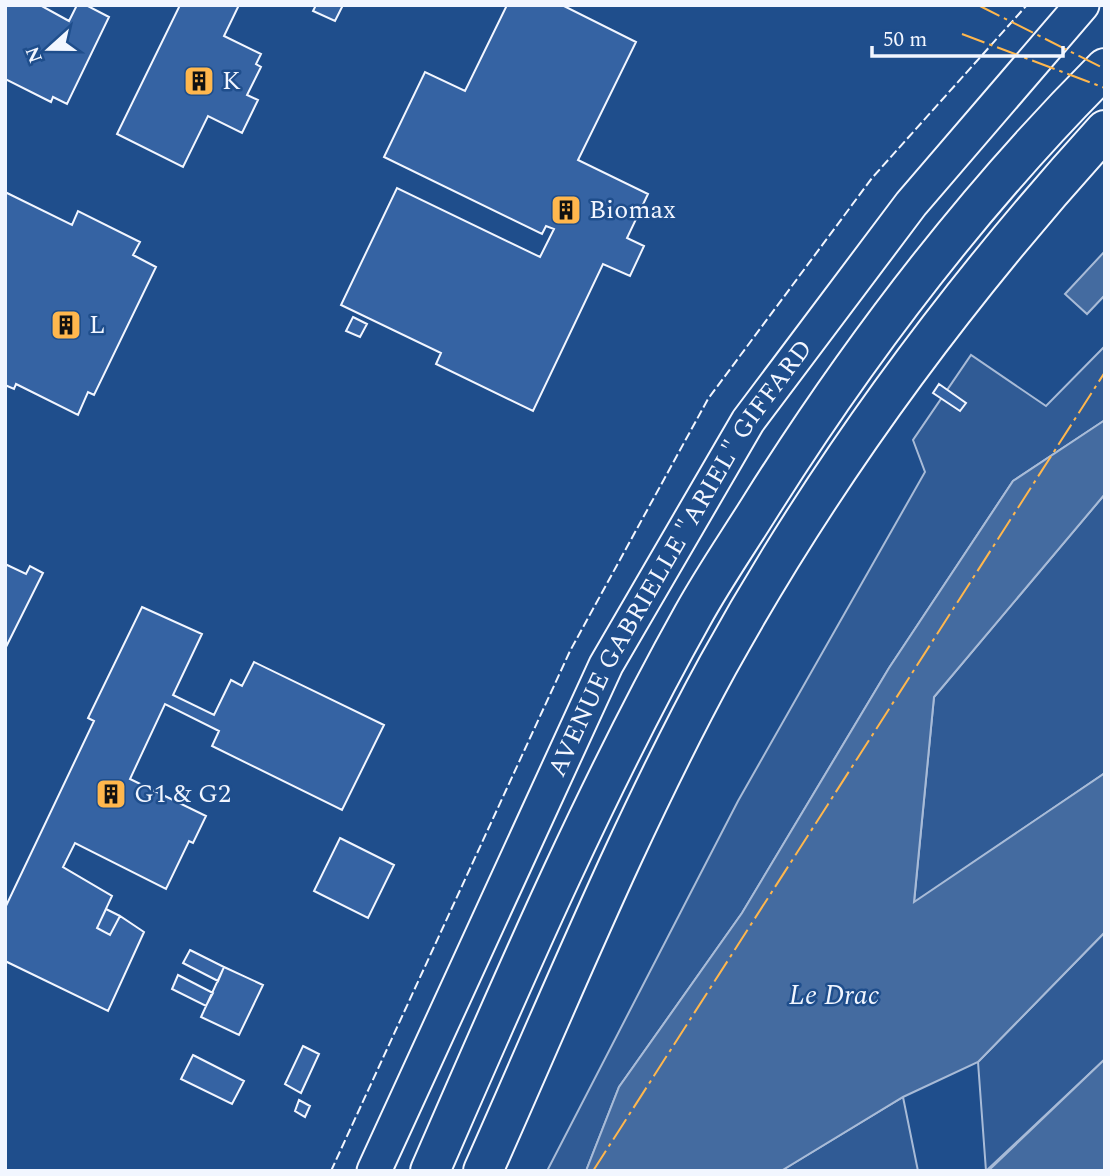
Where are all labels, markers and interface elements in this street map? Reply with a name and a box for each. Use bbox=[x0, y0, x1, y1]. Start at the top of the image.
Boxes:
north arrow bbox=[14, 14, 84, 84]
scale bar bbox=[872, 14, 1063, 58]
text: 50 m bbox=[883, 24, 927, 56]
text: N bbox=[18, 42, 51, 67]
place label: K bbox=[222, 61, 241, 101]
building icon: K bbox=[182, 64, 216, 98]
place label: Biomax bbox=[589, 190, 676, 230]
building icon: Biomax bbox=[549, 193, 583, 227]
place label: L bbox=[89, 305, 105, 345]
building icon: L bbox=[49, 308, 83, 342]
street label: AVENUE GABRIELLE "ARIEL" GIFFARD bbox=[537, 331, 823, 784]
place label: G1 & G2 bbox=[134, 774, 231, 814]
building icon: G1 & G2 bbox=[94, 777, 128, 811]
water label: Le Drac bbox=[789, 974, 879, 1017]

